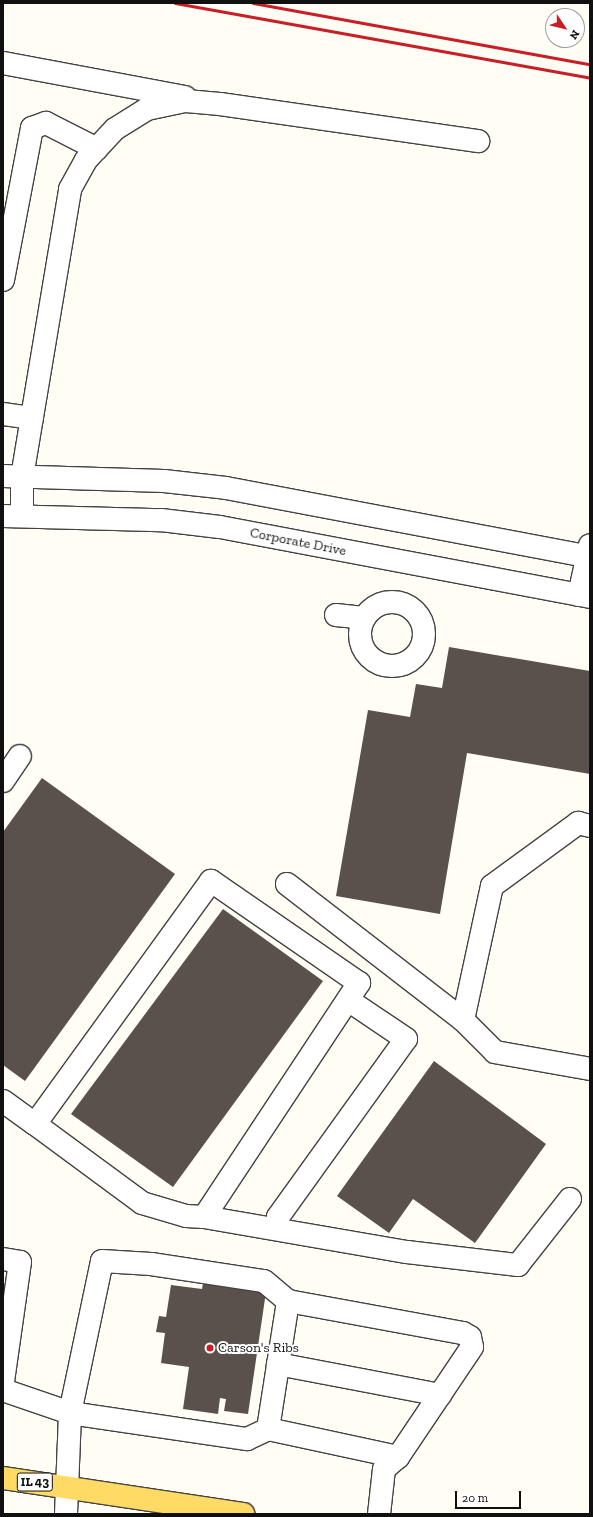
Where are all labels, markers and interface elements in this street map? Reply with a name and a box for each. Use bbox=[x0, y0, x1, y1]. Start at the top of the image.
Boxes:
north arrow bbox=[545, 8, 585, 48]
text: N bbox=[567, 27, 582, 42]
street label: Corporate Drive bbox=[249, 524, 347, 560]
place label: Carson's Ribs bbox=[218, 1340, 299, 1356]
marker: Carson's Ribs bbox=[205, 1343, 215, 1353]
road number: IL 43 bbox=[16, 1471, 54, 1493]
scale bar bbox=[457, 1483, 523, 1509]
text: 20 m bbox=[462, 1491, 488, 1505]

